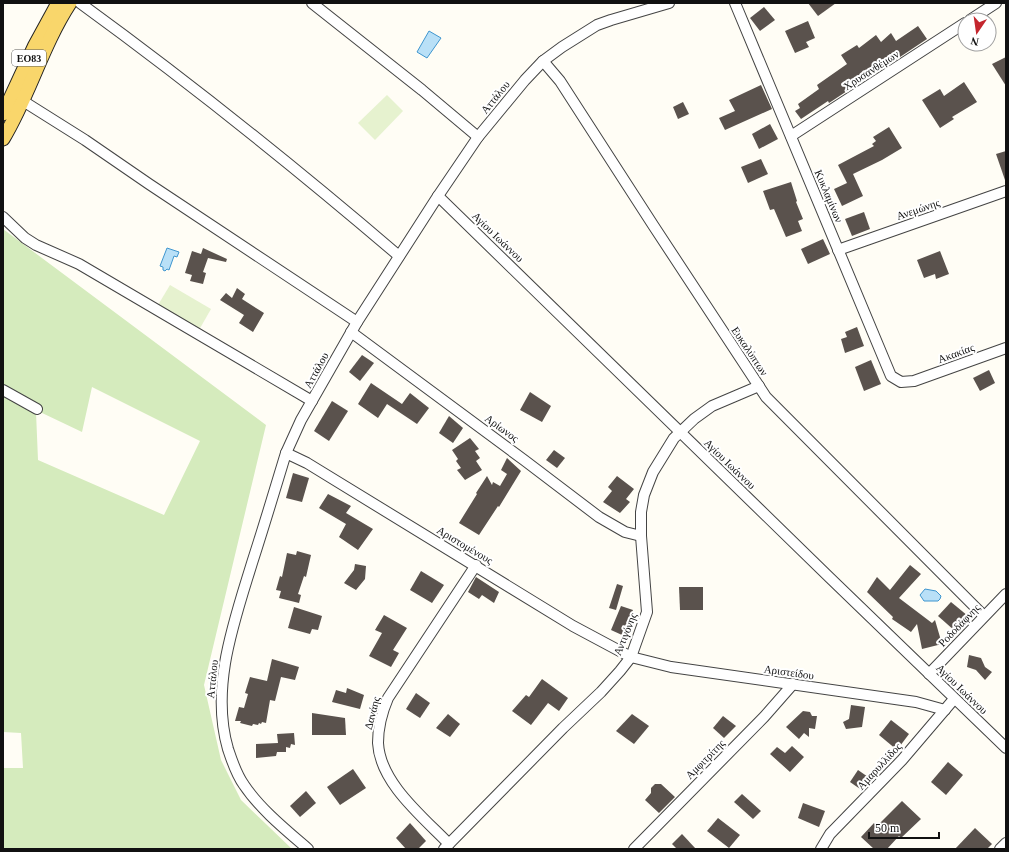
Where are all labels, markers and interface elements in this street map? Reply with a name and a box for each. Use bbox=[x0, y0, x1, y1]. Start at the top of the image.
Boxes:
north arrow bbox=[957, 12, 997, 52]
text: N bbox=[969, 35, 980, 48]
street label: Χρυσανθέμων bbox=[841, 48, 901, 92]
road number: ΕΟ83 bbox=[12, 50, 46, 66]
street label: Αττάλου bbox=[478, 78, 512, 116]
street label: Κυκλαμίνων bbox=[813, 168, 845, 224]
street label: Ανεμώνης bbox=[895, 196, 942, 222]
street label: Αγίου Ιωάννου bbox=[470, 210, 526, 265]
street label: Ευκαλύπτων bbox=[729, 324, 771, 378]
street label: Ακακίας bbox=[936, 341, 976, 365]
street label: Αττάλου bbox=[301, 350, 331, 390]
street label: Αρίωνος bbox=[483, 412, 522, 445]
street label: Αγίου Ιωάννου bbox=[702, 437, 758, 492]
street label: Αριστομένους bbox=[435, 524, 496, 567]
street label: Ροδοδάφνης bbox=[936, 601, 983, 649]
street label: Αντιγόνης bbox=[611, 610, 639, 657]
street label: Αττάλου bbox=[204, 659, 220, 699]
street label: Αγίου Ιωάννου bbox=[934, 662, 990, 717]
street label: Αριστείδου bbox=[763, 663, 815, 682]
street label: Δανάης bbox=[362, 695, 382, 731]
street label: Αμφιτρίτης bbox=[683, 736, 728, 781]
street label: Αμαρυλλίδος bbox=[854, 740, 904, 792]
scale bar bbox=[869, 814, 939, 840]
text: 50 m bbox=[875, 821, 900, 835]

